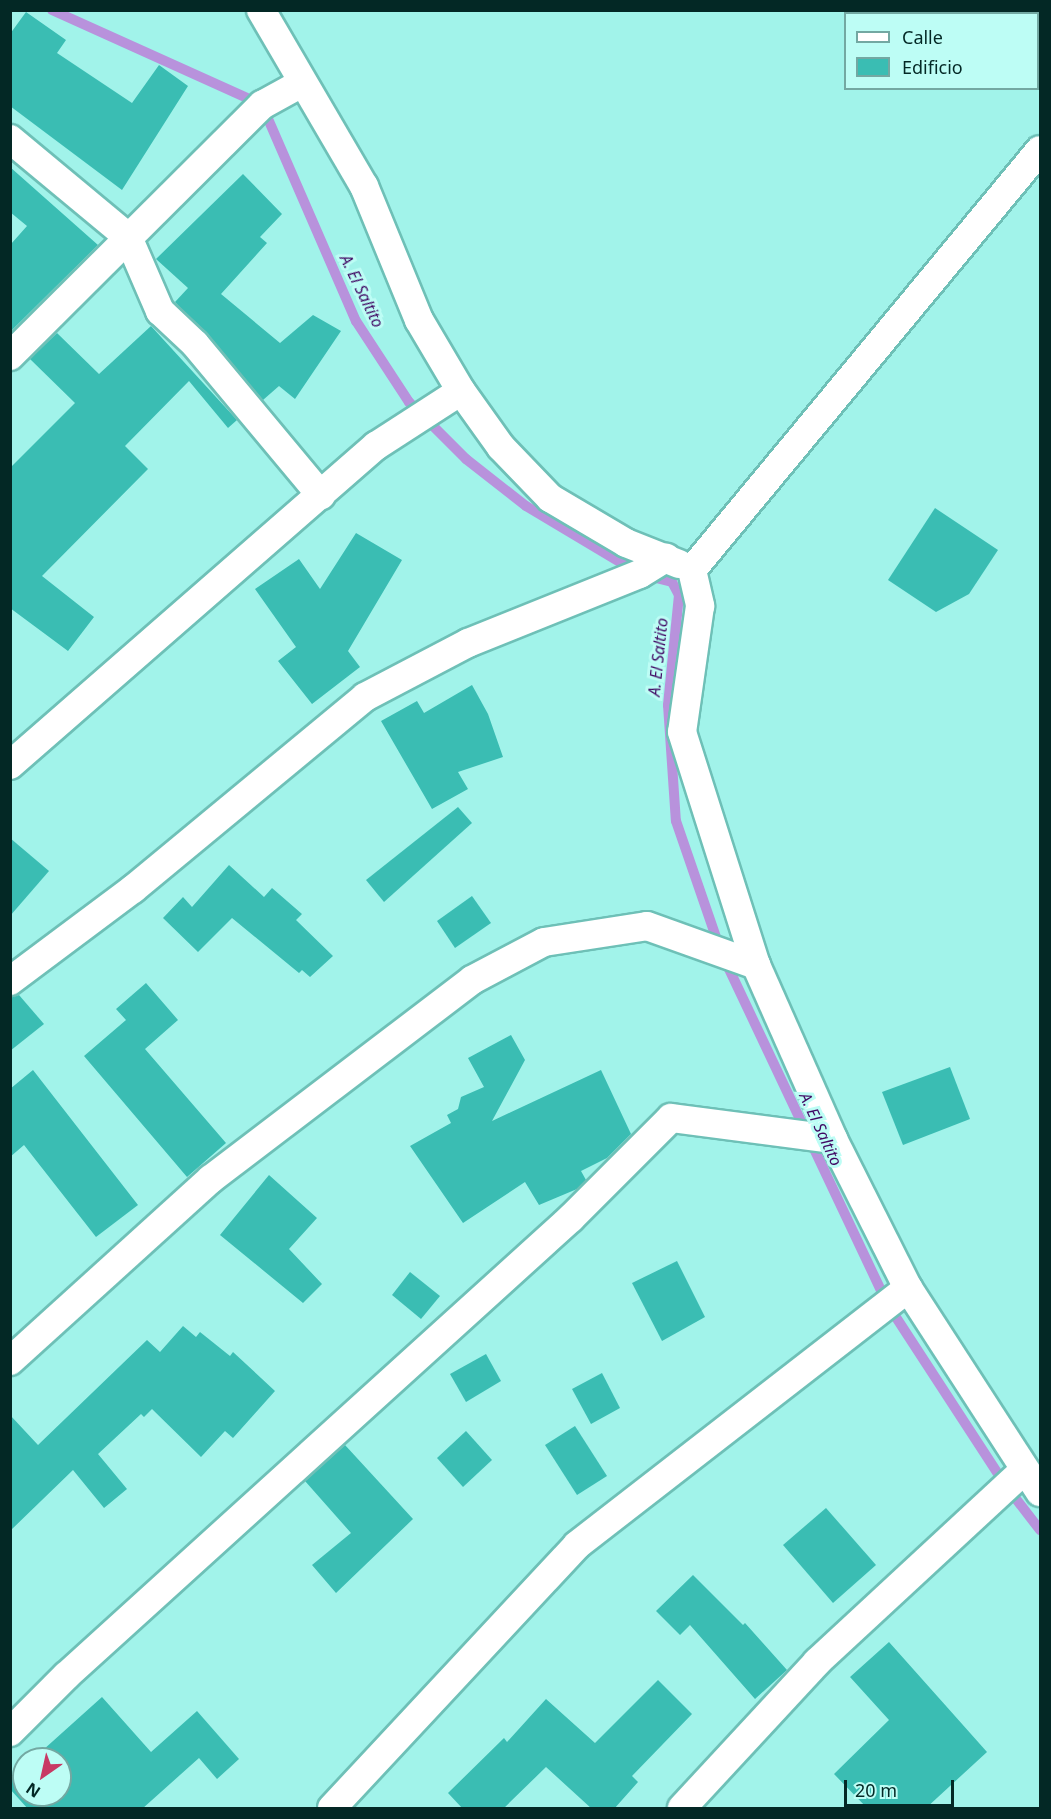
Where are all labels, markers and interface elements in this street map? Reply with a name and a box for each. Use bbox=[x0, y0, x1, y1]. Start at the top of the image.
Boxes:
legend bbox=[844, 12, 1039, 90]
text: Calle bbox=[902, 25, 943, 49]
text: Edificio bbox=[902, 55, 963, 79]
water label: A. El Saltito bbox=[336, 251, 388, 331]
water label: A. El Saltito bbox=[644, 617, 672, 697]
water label: A. El Saltito bbox=[796, 1089, 846, 1169]
north arrow bbox=[12, 1747, 72, 1807]
scale bar bbox=[847, 1768, 956, 1806]
text: N bbox=[22, 1778, 45, 1803]
text: 20 m bbox=[855, 1778, 897, 1802]

